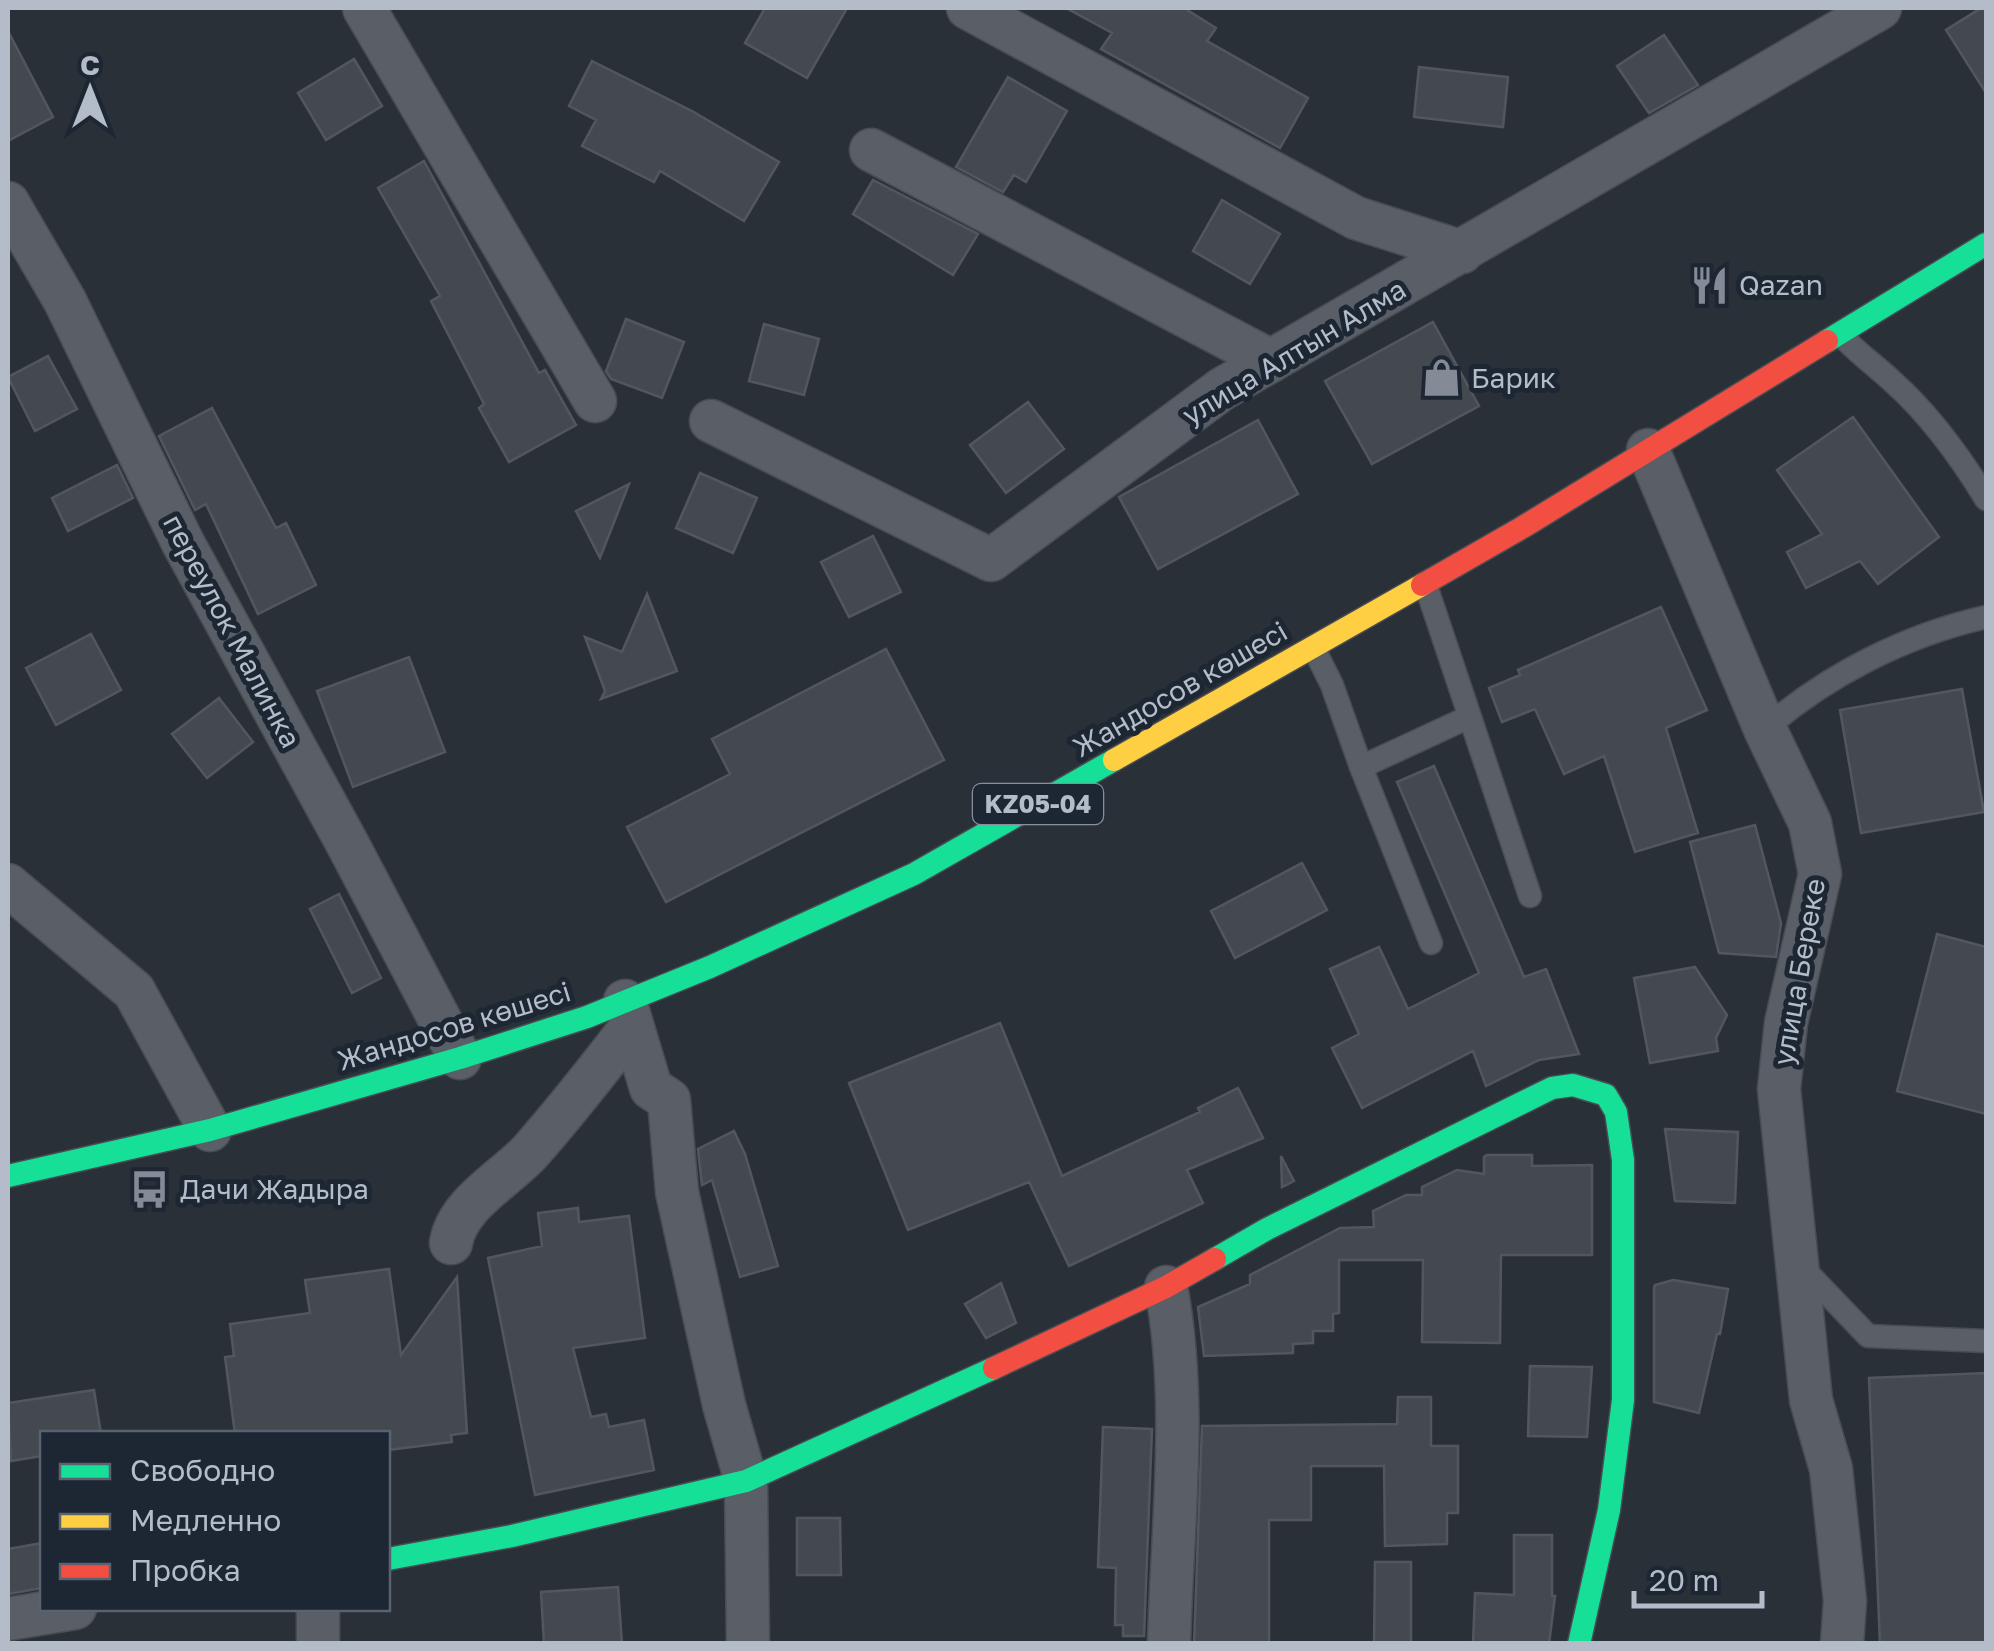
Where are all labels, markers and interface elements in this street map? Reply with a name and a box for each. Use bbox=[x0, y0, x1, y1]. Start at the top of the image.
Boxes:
north arrow bbox=[40, 40, 140, 140]
text: С bbox=[80, 48, 100, 81]
restaurant icon: Qazan bbox=[1688, 264, 1730, 306]
place label: Qazan bbox=[1739, 268, 1823, 301]
street label: улица Алтын Алма bbox=[1176, 272, 1411, 431]
shop icon: Барик bbox=[1420, 357, 1462, 399]
place label: Барик bbox=[1471, 361, 1556, 394]
street label: переулок Малинка bbox=[157, 508, 308, 753]
street label: Жандосов көшесі bbox=[1067, 614, 1293, 763]
road number: KZ05-04 bbox=[973, 784, 1103, 824]
street label: улица Береке bbox=[1766, 876, 1831, 1068]
street label: Жандосов көшесі bbox=[333, 974, 574, 1077]
bus stop icon: Дачи Жадыра bbox=[129, 1168, 171, 1210]
place label: Дачи Жадыра bbox=[180, 1172, 369, 1205]
legend bbox=[40, 1431, 390, 1611]
text: Свободно bbox=[130, 1452, 275, 1488]
text: Медленно bbox=[130, 1502, 281, 1538]
scale bar bbox=[1634, 1546, 1762, 1608]
text: Пробка bbox=[130, 1552, 241, 1588]
text: 20 m bbox=[1649, 1562, 1719, 1598]

